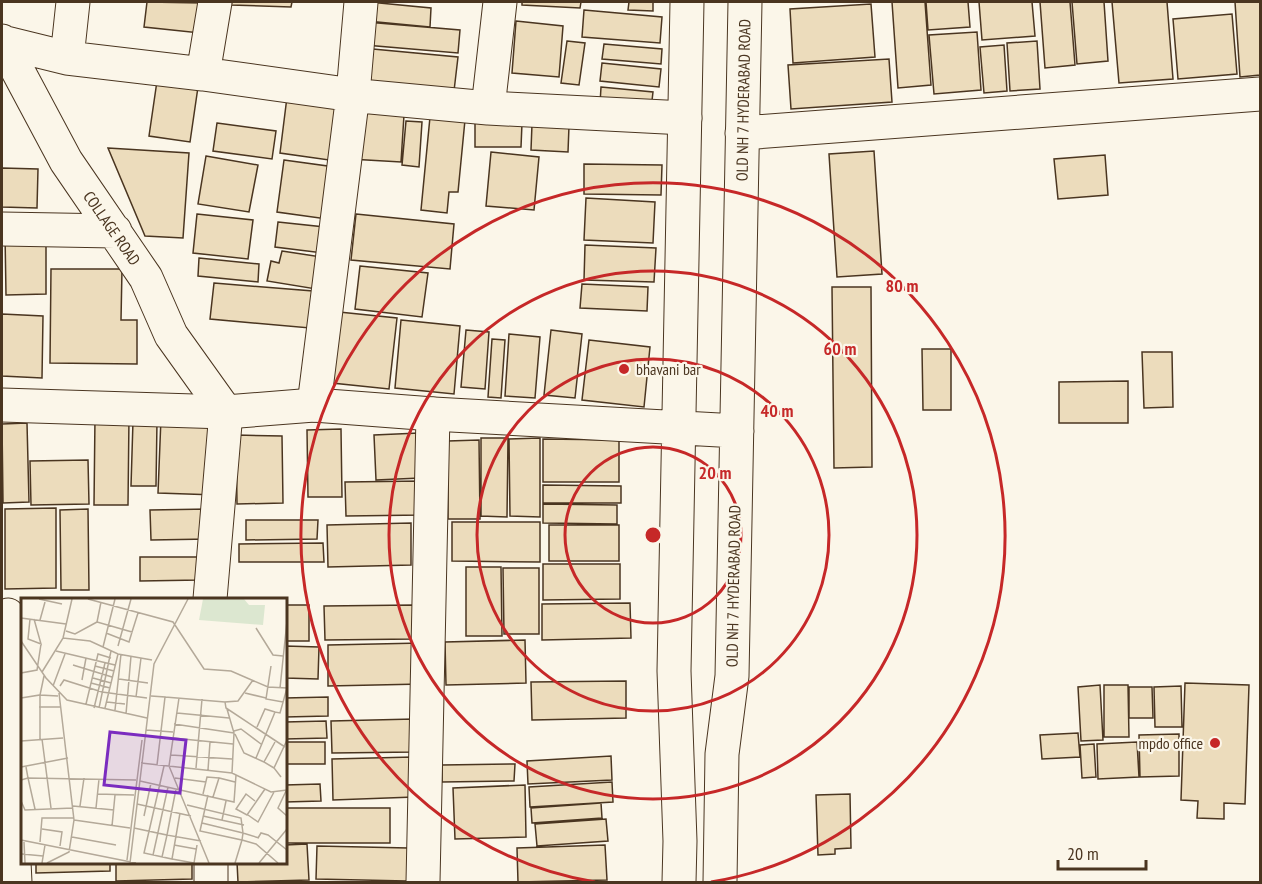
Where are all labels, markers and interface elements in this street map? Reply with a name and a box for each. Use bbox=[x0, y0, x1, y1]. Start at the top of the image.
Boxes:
street label: OLD NH 7 HYDERABAD ROAD bbox=[732, 19, 754, 181]
street label: COLLAGE ROAD bbox=[79, 187, 145, 269]
text: 80 m bbox=[886, 274, 918, 297]
text: 60 m bbox=[824, 337, 856, 360]
place label: bhavani bar bbox=[636, 359, 701, 379]
marker: bhavani bar bbox=[617, 362, 631, 376]
text: 40 m bbox=[761, 399, 793, 422]
text: 20 m bbox=[699, 461, 731, 484]
street label: OLD NH 7 HYDERABAD ROAD bbox=[722, 505, 744, 667]
centre of rings bbox=[643, 525, 663, 545]
inset map bbox=[21, 598, 286, 863]
place label: mpdo office bbox=[1139, 733, 1203, 753]
marker: mpdo office bbox=[1208, 736, 1222, 750]
scale bar bbox=[1058, 833, 1146, 871]
text: 20 m bbox=[1067, 842, 1099, 865]

